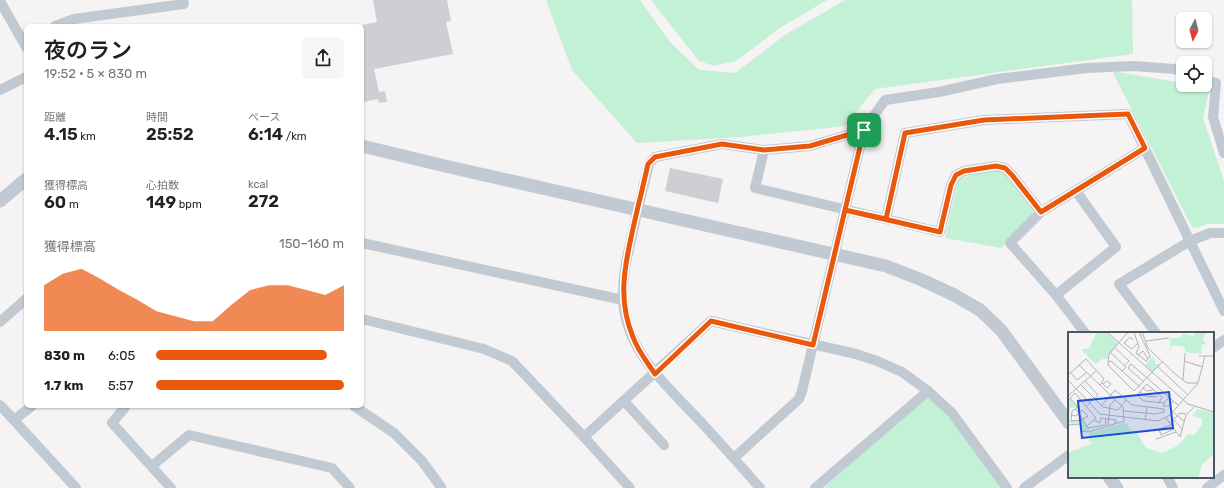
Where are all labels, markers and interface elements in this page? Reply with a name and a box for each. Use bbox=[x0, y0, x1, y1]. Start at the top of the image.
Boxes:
north arrow bbox=[1176, 12, 1212, 48]
map controls bbox=[1176, 12, 1212, 92]
text: 夜のラン bbox=[44, 37, 132, 64]
button: share bbox=[302, 37, 344, 79]
button: locate bbox=[1176, 56, 1212, 92]
text: 19:52 · 5 × 830 m bbox=[44, 66, 147, 81]
text: 距離 bbox=[44, 111, 66, 124]
text: 時間 bbox=[146, 111, 168, 124]
text: ペース bbox=[248, 111, 280, 124]
pin bbox=[847, 113, 881, 147]
icon: arrive bbox=[853, 119, 875, 141]
text: 4.15 bbox=[44, 124, 78, 144]
text: 25:52 bbox=[146, 124, 194, 144]
text: 6:14 bbox=[248, 124, 283, 144]
text: km bbox=[78, 130, 96, 143]
text: /km bbox=[283, 130, 307, 143]
text: kcal bbox=[248, 178, 268, 191]
text: 獲得標高 bbox=[44, 179, 88, 192]
text: 心拍数 bbox=[146, 179, 179, 192]
text: 272 bbox=[248, 191, 279, 211]
text: 60 bbox=[44, 192, 66, 212]
text: 149 bbox=[146, 192, 176, 212]
text: m bbox=[66, 198, 79, 211]
text: bpm bbox=[176, 198, 202, 211]
text: 150–160 m bbox=[279, 236, 344, 251]
text: 獲得標高 bbox=[44, 239, 96, 254]
inset map bbox=[1068, 332, 1214, 478]
text: 830 m bbox=[44, 348, 85, 363]
text: 6:05 bbox=[108, 348, 135, 363]
text: 1.7 km bbox=[44, 378, 84, 393]
text: 5:57 bbox=[108, 378, 133, 393]

